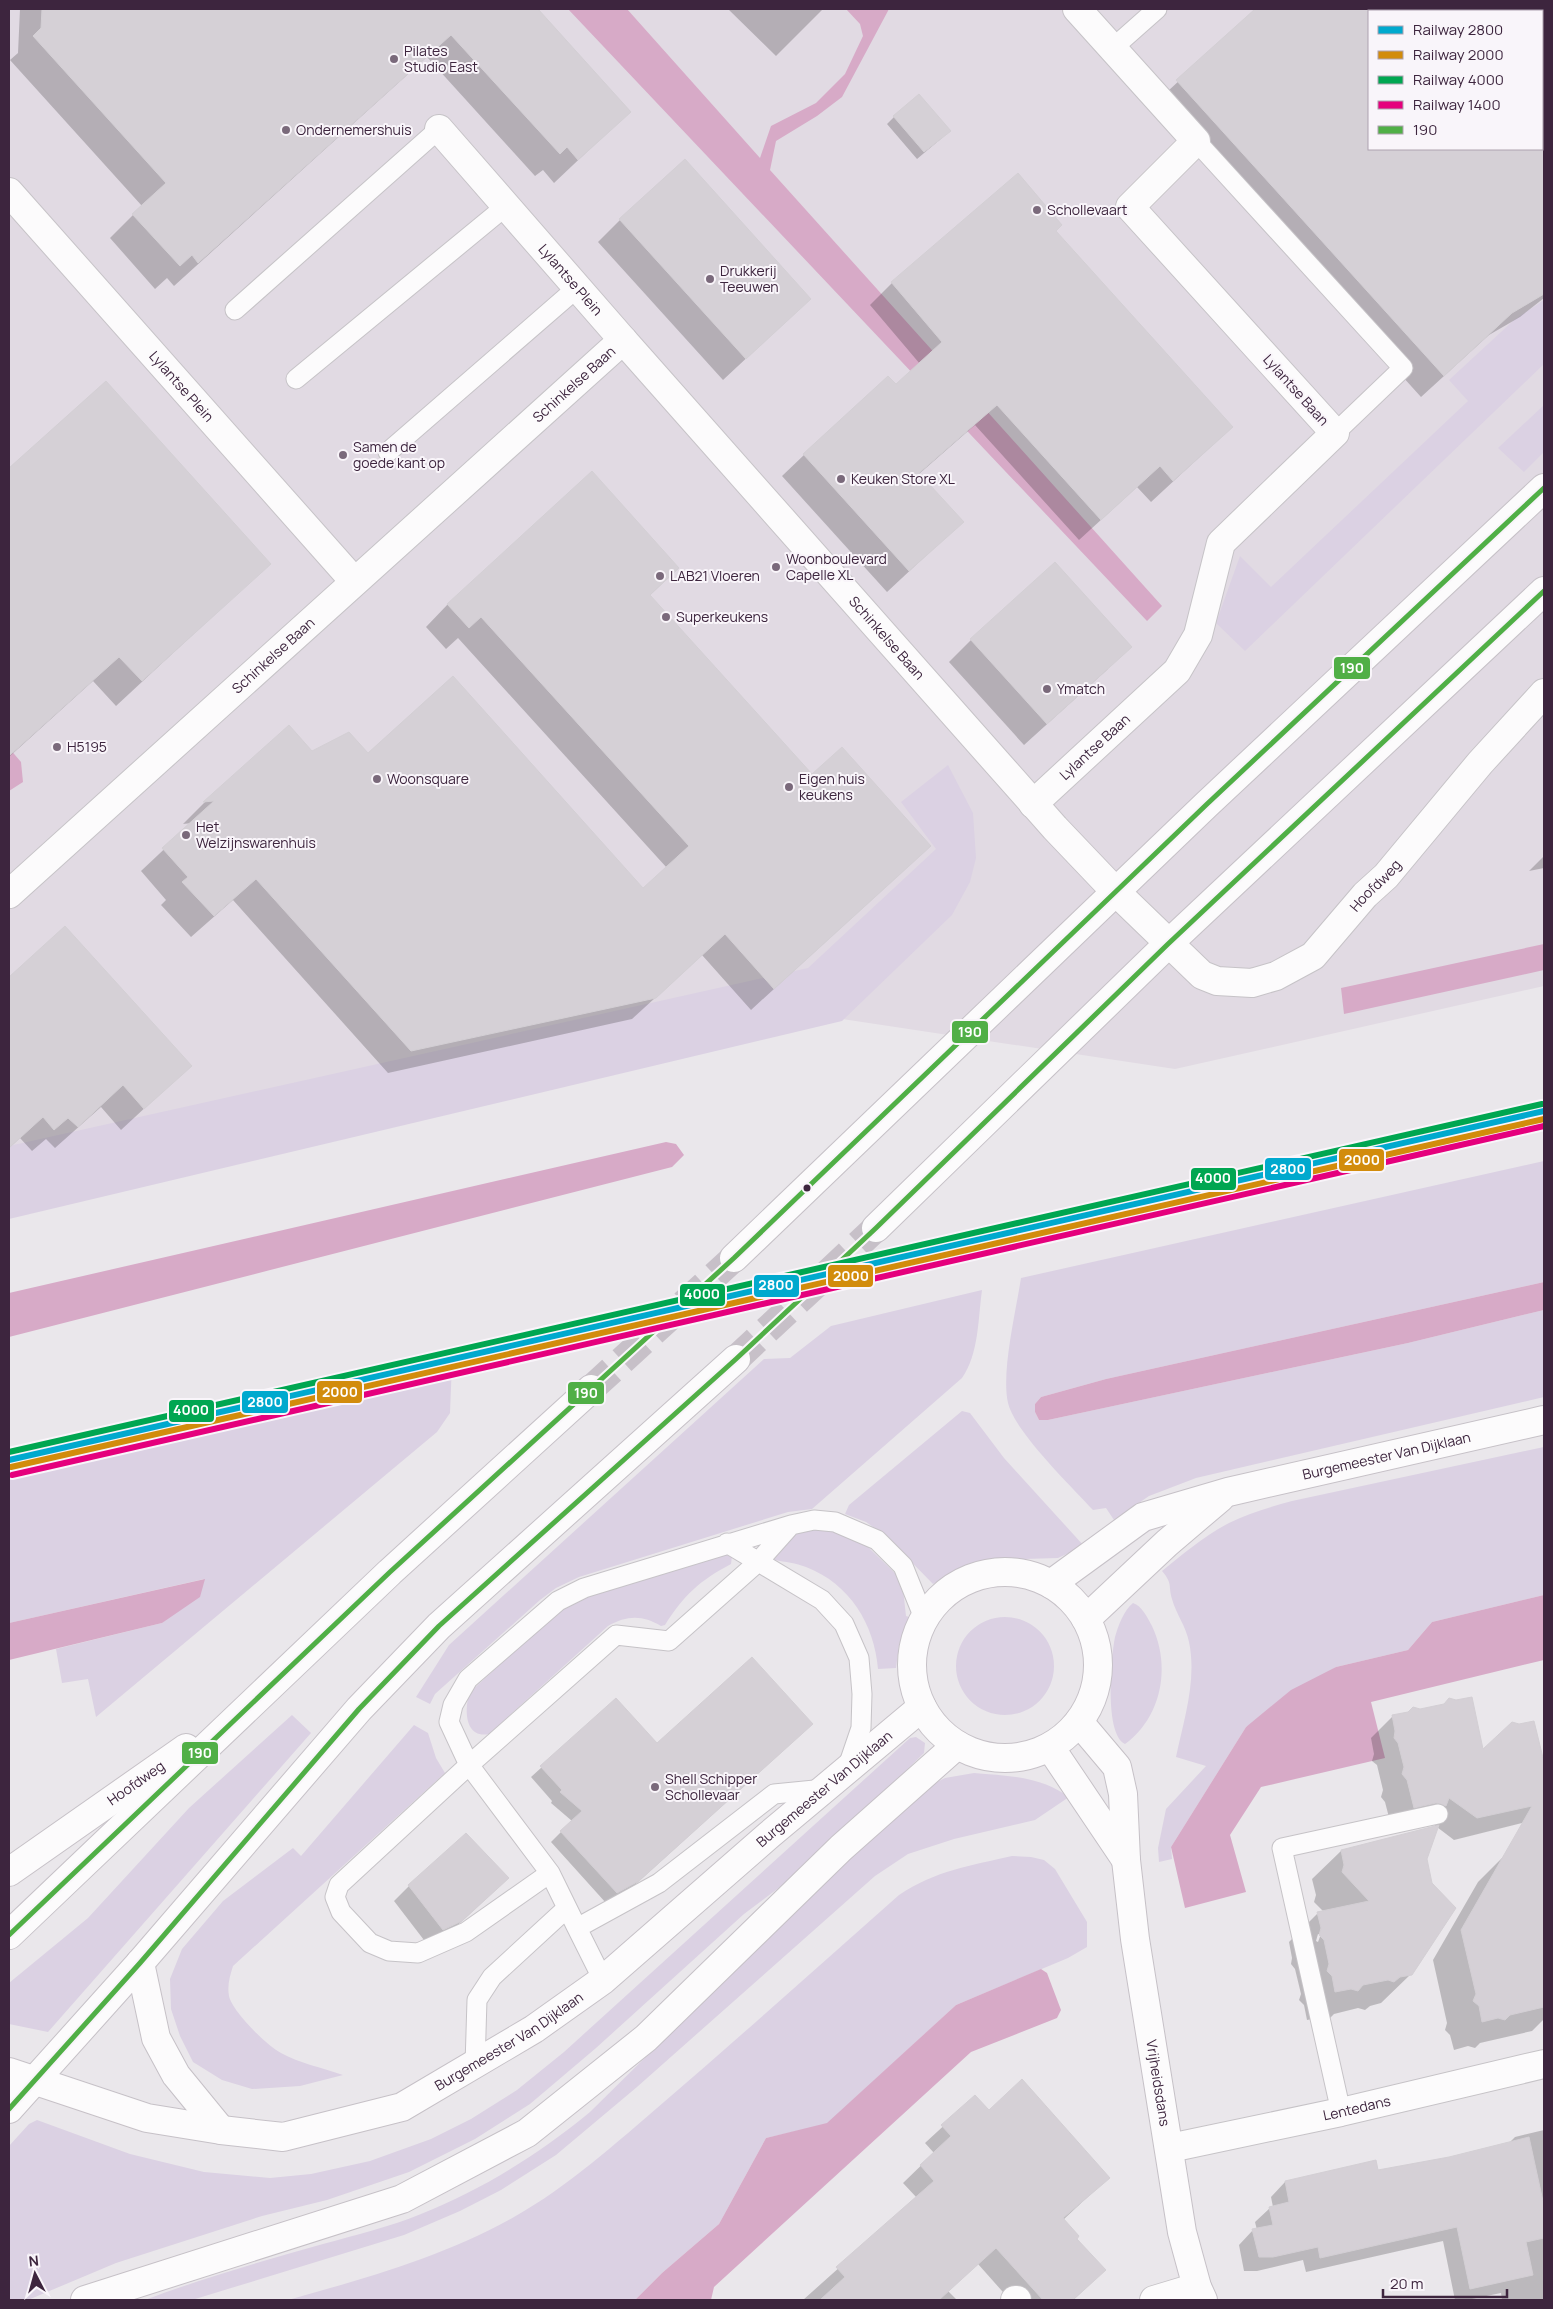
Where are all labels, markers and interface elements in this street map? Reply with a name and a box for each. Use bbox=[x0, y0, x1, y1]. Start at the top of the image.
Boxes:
legend bbox=[1368, 10, 1543, 150]
text: Railway 2800 bbox=[1413, 19, 1503, 40]
place label: Pilates Studio East bbox=[404, 41, 478, 76]
text: Railway 2000 bbox=[1413, 44, 1504, 65]
marker: Pilates Studio East bbox=[388, 53, 400, 65]
text: Railway 4000 bbox=[1413, 69, 1504, 90]
text: Railway 1400 bbox=[1413, 94, 1501, 115]
text: 190 bbox=[1413, 119, 1437, 140]
place label: Ondernemershuis bbox=[296, 120, 412, 139]
marker: Ondernemershuis bbox=[280, 124, 292, 136]
place label: Schollevaart bbox=[1047, 200, 1128, 219]
marker: Schollevaart bbox=[1031, 204, 1043, 216]
street label: Lylantse Plein bbox=[534, 240, 607, 319]
place label: Drukkerij Teeuwen bbox=[720, 261, 779, 296]
marker: Drukkerij Teeuwen bbox=[704, 273, 716, 285]
street label: Schinkelse Baan bbox=[528, 341, 619, 426]
street label: Lylantse Plein bbox=[145, 347, 218, 426]
street label: Lylantse Baan bbox=[1259, 350, 1333, 429]
place label: Samen de goede kant op bbox=[353, 437, 445, 472]
marker: Samen de goede kant op bbox=[337, 449, 349, 461]
place label: Keuken Store XL bbox=[851, 469, 955, 488]
marker: Keuken Store XL bbox=[835, 473, 847, 485]
place label: Woonboulevard Capelle XL bbox=[786, 549, 887, 584]
marker: Woonboulevard Capelle XL bbox=[770, 561, 782, 573]
place label: LAB21 Vloeren bbox=[670, 566, 760, 585]
marker: LAB21 Vloeren bbox=[654, 570, 666, 582]
street label: Schinkelse Baan bbox=[845, 592, 929, 683]
place label: Superkeukens bbox=[676, 607, 768, 626]
marker: Superkeukens bbox=[660, 611, 672, 623]
street label: Schinkelse Baan bbox=[227, 613, 318, 698]
line badge: 190 bbox=[1333, 656, 1371, 680]
text: 190 bbox=[1340, 658, 1364, 677]
place label: Ymatch bbox=[1057, 679, 1105, 698]
marker: Ymatch bbox=[1041, 683, 1053, 695]
street label: Lylantse Baan bbox=[1055, 709, 1134, 784]
place label: H5195 bbox=[67, 737, 107, 756]
marker: H5195 bbox=[51, 741, 63, 753]
place label: Woonsquare bbox=[387, 769, 469, 788]
place label: Eigen huis keukens bbox=[799, 769, 865, 804]
marker: Woonsquare bbox=[371, 773, 383, 785]
marker: Eigen huis keukens bbox=[783, 781, 795, 793]
place label: Het Welzijnswarenhuis bbox=[196, 817, 316, 852]
marker: Het Welzijnswarenhuis bbox=[180, 829, 192, 841]
street label: Hoofdweg bbox=[1345, 855, 1405, 915]
line badge: 190 bbox=[951, 1020, 989, 1044]
text: 190 bbox=[958, 1022, 982, 1041]
line badge: 2000 bbox=[1338, 1148, 1385, 1172]
text: 2000 bbox=[1344, 1150, 1380, 1169]
line badge: 2800 bbox=[1264, 1157, 1312, 1181]
text: 2800 bbox=[1270, 1159, 1306, 1178]
line badge: 4000 bbox=[1190, 1167, 1237, 1191]
text: 4000 bbox=[1195, 1168, 1231, 1187]
unlabelled marker bbox=[802, 1183, 812, 1193]
line badge: 2000 bbox=[827, 1264, 874, 1288]
text: 2000 bbox=[833, 1266, 869, 1285]
line badge: 2800 bbox=[753, 1274, 800, 1298]
text: 2800 bbox=[758, 1275, 794, 1294]
line badge: 4000 bbox=[679, 1283, 726, 1307]
text: 4000 bbox=[684, 1284, 720, 1303]
line badge: 2000 bbox=[316, 1380, 363, 1404]
line badge: 190 bbox=[567, 1381, 605, 1405]
text: 2000 bbox=[322, 1382, 358, 1401]
text: 190 bbox=[574, 1383, 598, 1402]
line badge: 2800 bbox=[241, 1390, 289, 1414]
text: 2800 bbox=[247, 1392, 283, 1411]
line badge: 4000 bbox=[168, 1399, 215, 1423]
text: 4000 bbox=[173, 1400, 209, 1419]
street label: Burgemeester Van Dijklaan bbox=[1300, 1427, 1472, 1484]
street label: Burgemeester Van Dijklaan bbox=[752, 1726, 896, 1851]
line badge: 190 bbox=[181, 1741, 219, 1765]
text: 190 bbox=[188, 1743, 212, 1762]
street label: Hoofdweg bbox=[103, 1756, 168, 1809]
place label: Shell Schipper Schollevaar bbox=[665, 1769, 757, 1804]
marker: Shell Schipper Schollevaar bbox=[649, 1781, 661, 1793]
street label: Burgemeester Van Dijklaan bbox=[431, 1987, 587, 2095]
street label: Vrijheidsdans bbox=[1142, 2038, 1175, 2128]
street label: Lentedans bbox=[1321, 2091, 1392, 2125]
north arrow bbox=[10, 2249, 60, 2299]
text: N bbox=[28, 2251, 40, 2271]
scale bar bbox=[1383, 2266, 1507, 2298]
text: 20 m bbox=[1390, 2273, 1423, 2294]

